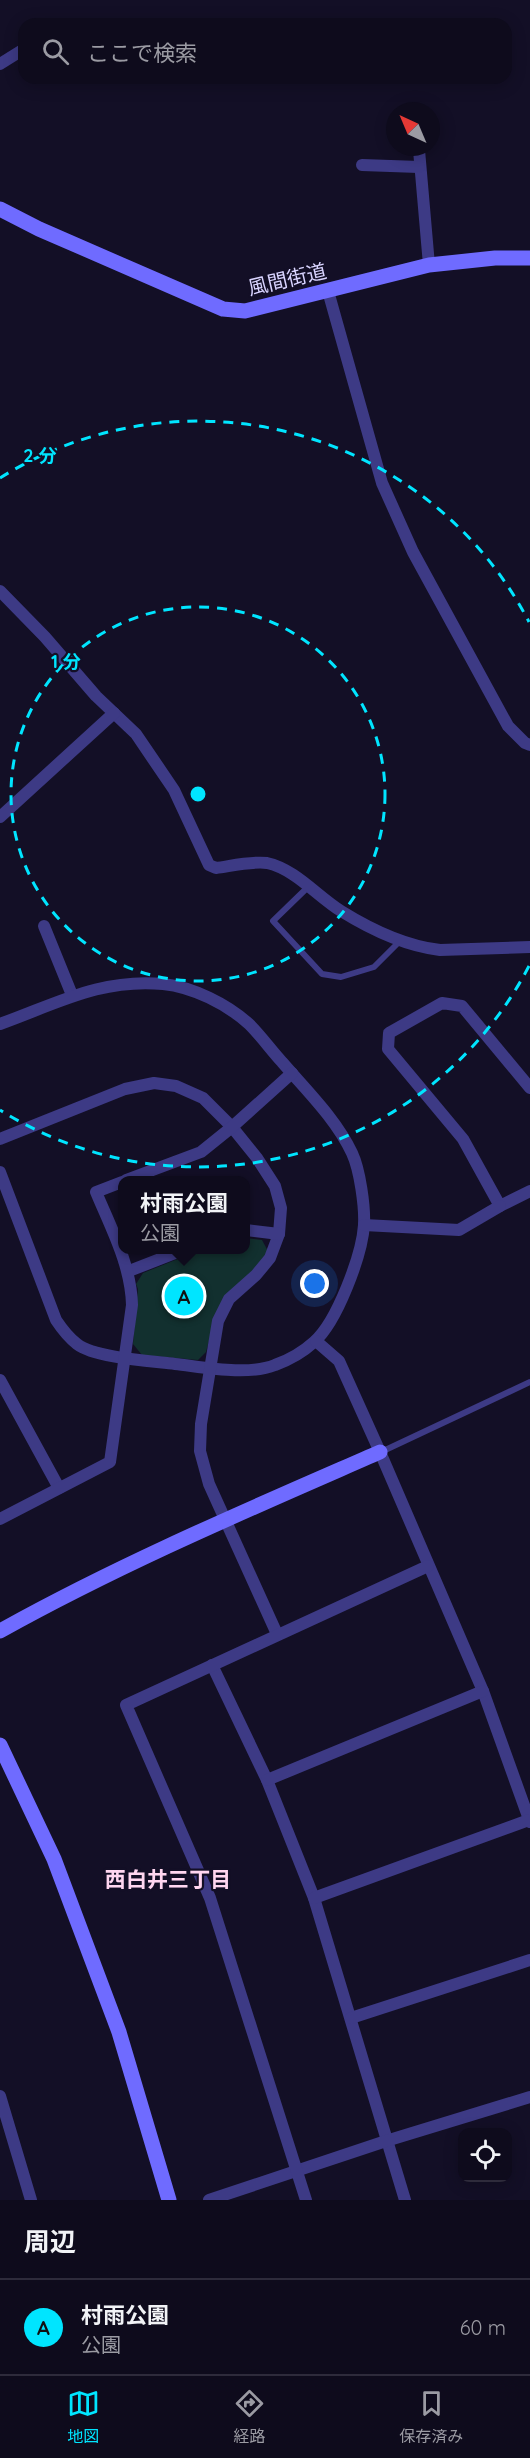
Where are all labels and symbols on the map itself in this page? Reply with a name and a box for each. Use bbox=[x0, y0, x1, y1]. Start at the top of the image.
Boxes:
north arrow bbox=[386, 102, 440, 156]
street label: 風間街道 bbox=[245, 258, 329, 300]
text: 2 分 bbox=[23, 444, 57, 467]
text: 1 分 bbox=[51, 650, 81, 673]
centre of rings bbox=[188, 784, 208, 804]
your location bbox=[300, 1269, 329, 1298]
pin: A bbox=[164, 1274, 204, 1318]
district label: 西白井三丁目 bbox=[105, 1866, 231, 1892]

